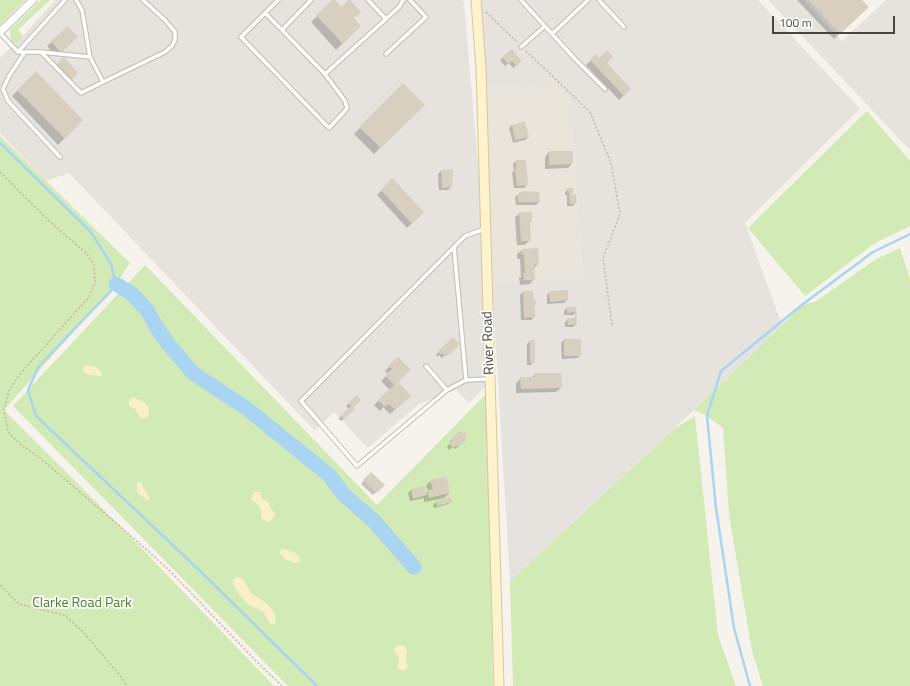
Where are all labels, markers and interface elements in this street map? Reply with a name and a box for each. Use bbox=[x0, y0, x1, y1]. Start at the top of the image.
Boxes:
scale bar bbox=[774, 8, 897, 34]
text: 100 m bbox=[779, 13, 812, 32]
street label: River Road bbox=[479, 311, 499, 375]
park label: Clarke Road Park bbox=[32, 596, 132, 612]

